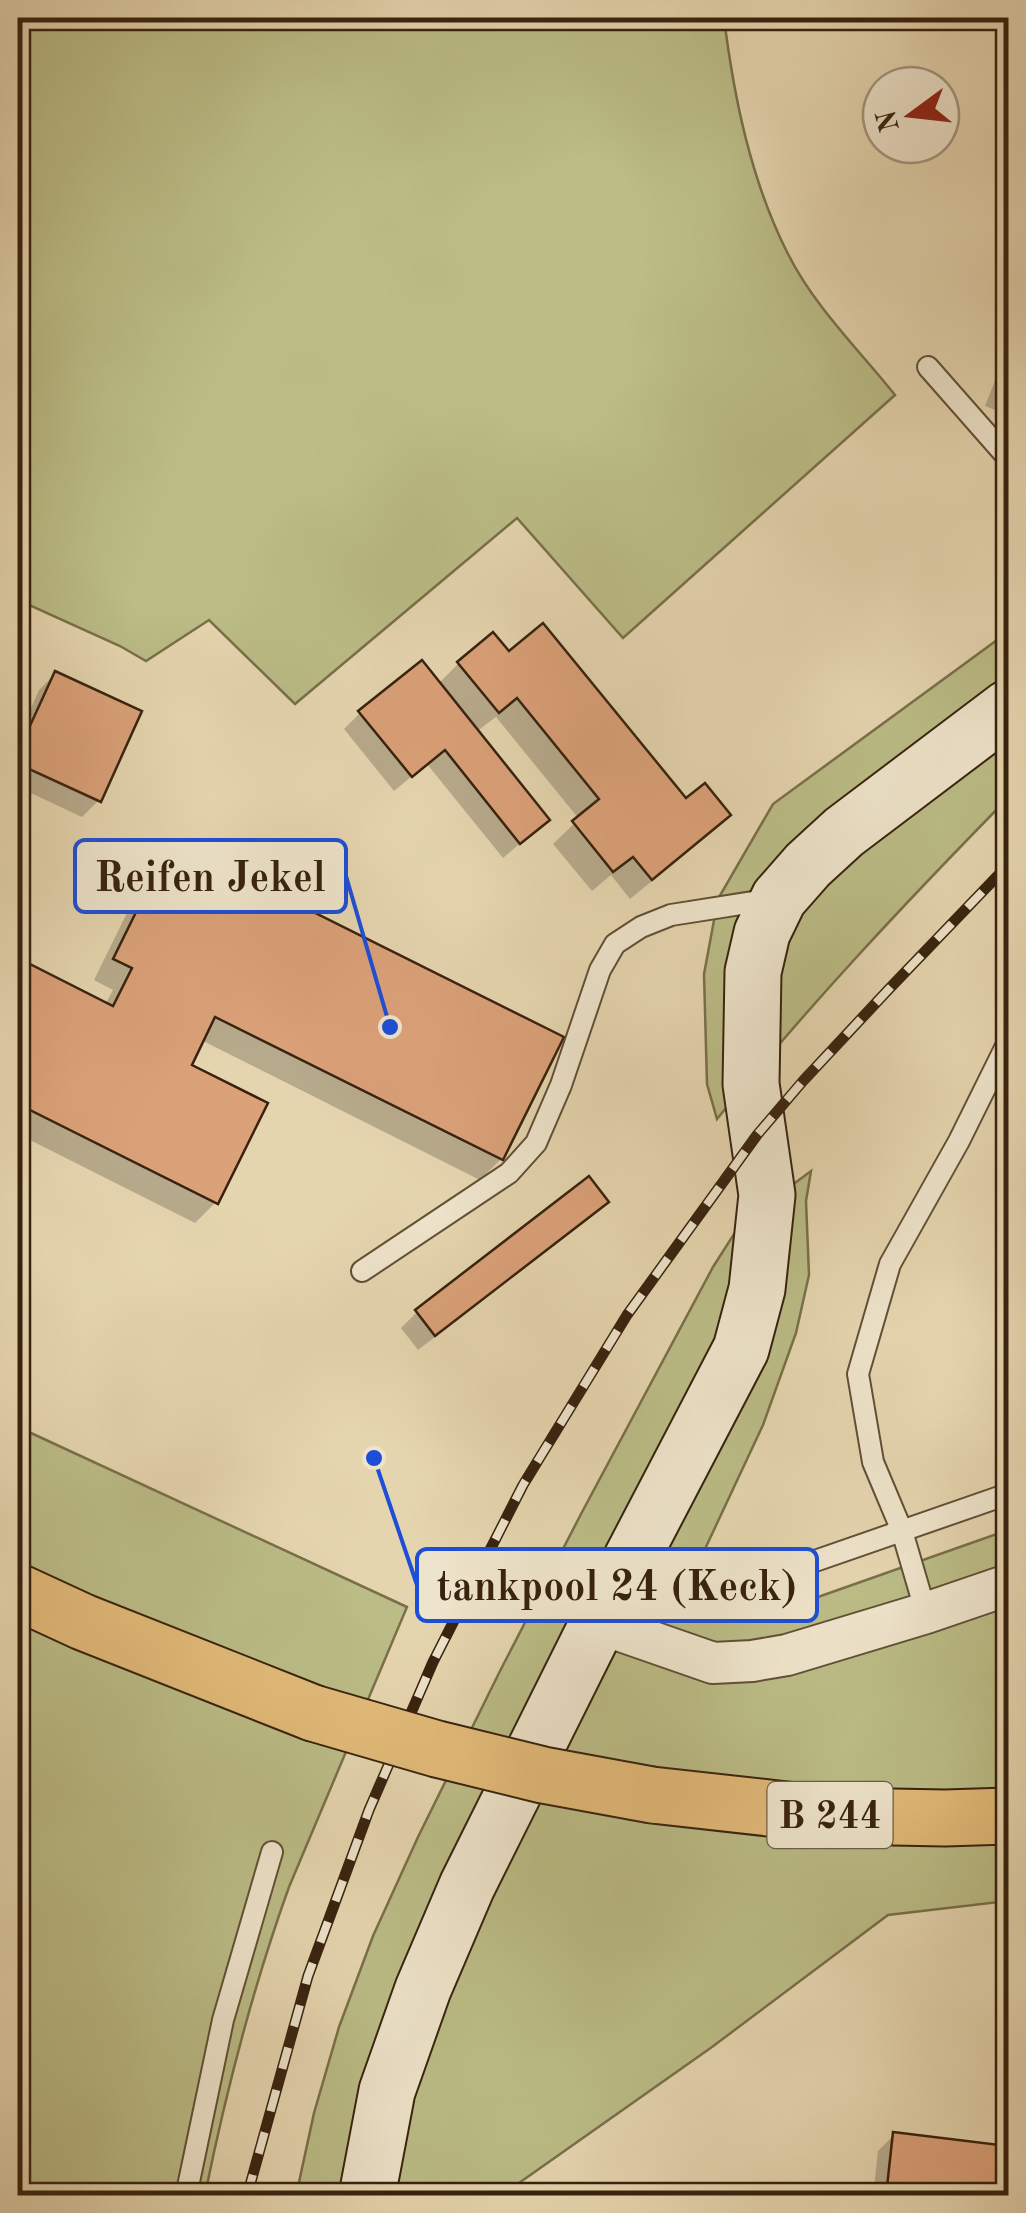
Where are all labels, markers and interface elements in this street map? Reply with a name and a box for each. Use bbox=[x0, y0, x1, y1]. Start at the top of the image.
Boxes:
north arrow bbox=[861, 65, 961, 165]
text: N bbox=[873, 106, 906, 135]
callout: Reifen Jekel bbox=[75, 840, 346, 912]
text: Reifen Jekel bbox=[94, 859, 326, 901]
callout: tankpool 24 (Keck) bbox=[417, 1549, 817, 1621]
text: tankpool 24 (Keck) bbox=[437, 1568, 797, 1610]
road number: B 244 bbox=[768, 1782, 892, 1848]

